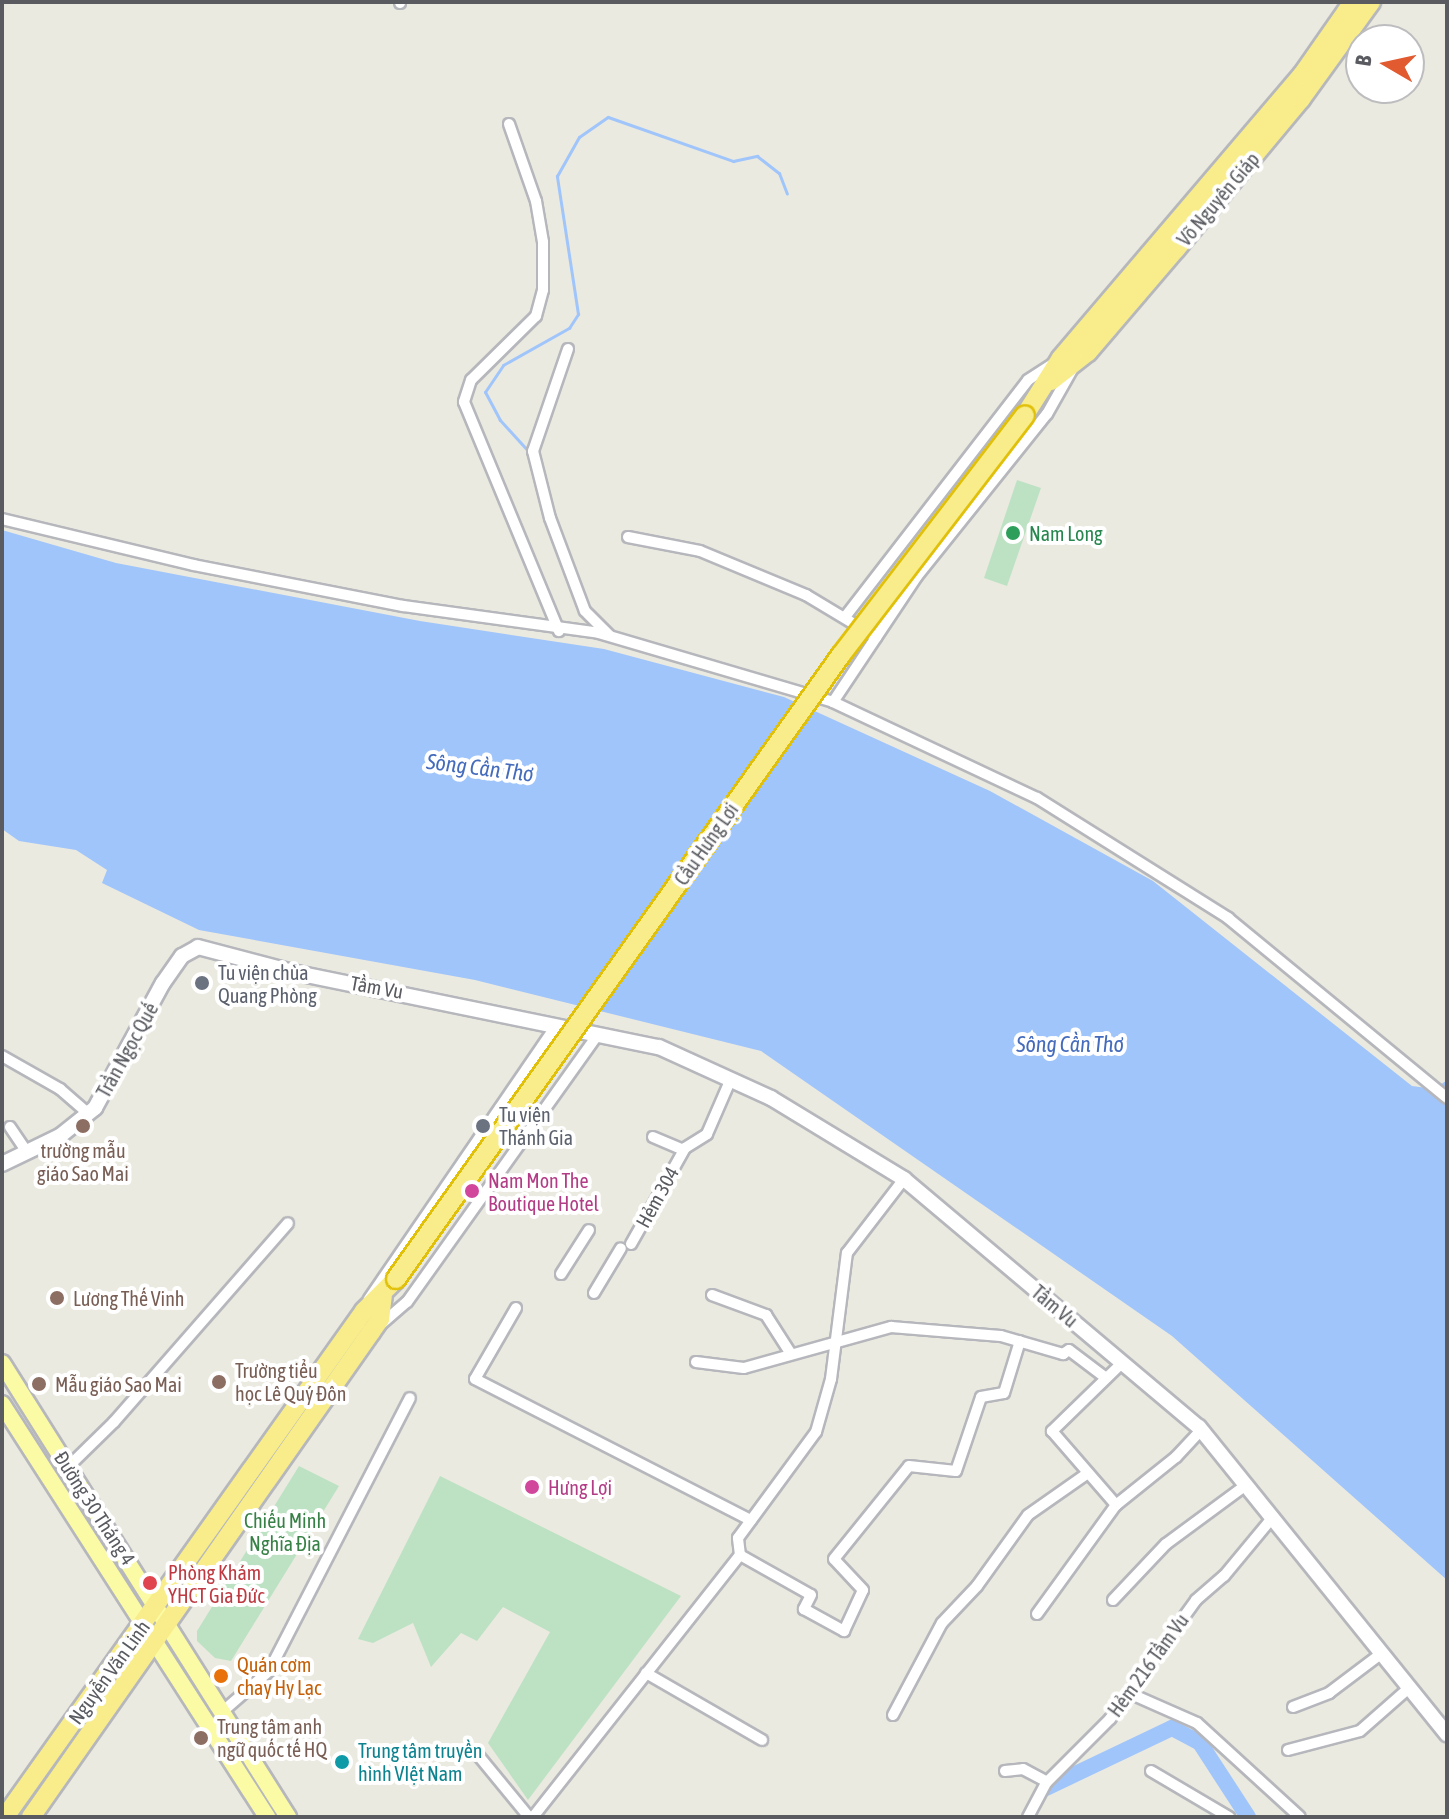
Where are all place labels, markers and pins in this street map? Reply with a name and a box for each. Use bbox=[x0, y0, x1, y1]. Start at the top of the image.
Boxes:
place label: Nam Long bbox=[1029, 521, 1103, 545]
marker: Nam Long bbox=[1004, 524, 1022, 542]
place label: Tu viện chùa Quang Phòng bbox=[218, 960, 317, 1007]
marker: Tu viện chùa Quang Phòng bbox=[193, 974, 211, 992]
place label: Tu viện Thánh Gia bbox=[499, 1102, 573, 1149]
marker: trường mẫu giáo Sao Mai bbox=[74, 1117, 92, 1135]
marker: Tu viện Thánh Gia bbox=[474, 1117, 492, 1135]
place label: trường mẫu giáo Sao Mai bbox=[37, 1138, 129, 1185]
place label: Nam Mon The Boutique Hotel bbox=[488, 1168, 599, 1215]
marker: Nam Mon The Boutique Hotel bbox=[463, 1182, 481, 1200]
place label: Lương Thế Vinh bbox=[73, 1286, 185, 1310]
marker: Lương Thế Vinh bbox=[48, 1289, 66, 1307]
place label: Trường tiểu học Lê Quý Đôn bbox=[235, 1358, 346, 1405]
place label: Mẫu giáo Sao Mai bbox=[55, 1372, 182, 1396]
marker: Trường tiểu học Lê Quý Đôn bbox=[210, 1373, 228, 1391]
marker: Mẫu giáo Sao Mai bbox=[30, 1375, 48, 1393]
place label: Hưng Lợi bbox=[548, 1475, 612, 1499]
marker: Hưng Lợi bbox=[523, 1478, 541, 1496]
place label: Phòng Khám YHCT Gia Đức bbox=[168, 1560, 265, 1607]
marker: Phòng Khám YHCT Gia Đức bbox=[139, 1572, 161, 1594]
place label: Quán cơm chay Hy Lạc bbox=[237, 1652, 321, 1699]
marker: Quán cơm chay Hy Lạc bbox=[212, 1667, 230, 1685]
place label: Trung tâm anh ngữ quốc tế HQ bbox=[217, 1714, 327, 1761]
marker: Trung tâm anh ngữ quốc tế HQ bbox=[192, 1729, 210, 1747]
place label: Trung tâm truyền hình VIệt Nam bbox=[358, 1738, 483, 1785]
marker: Trung tâm truyền hình VIệt Nam bbox=[333, 1753, 351, 1771]

